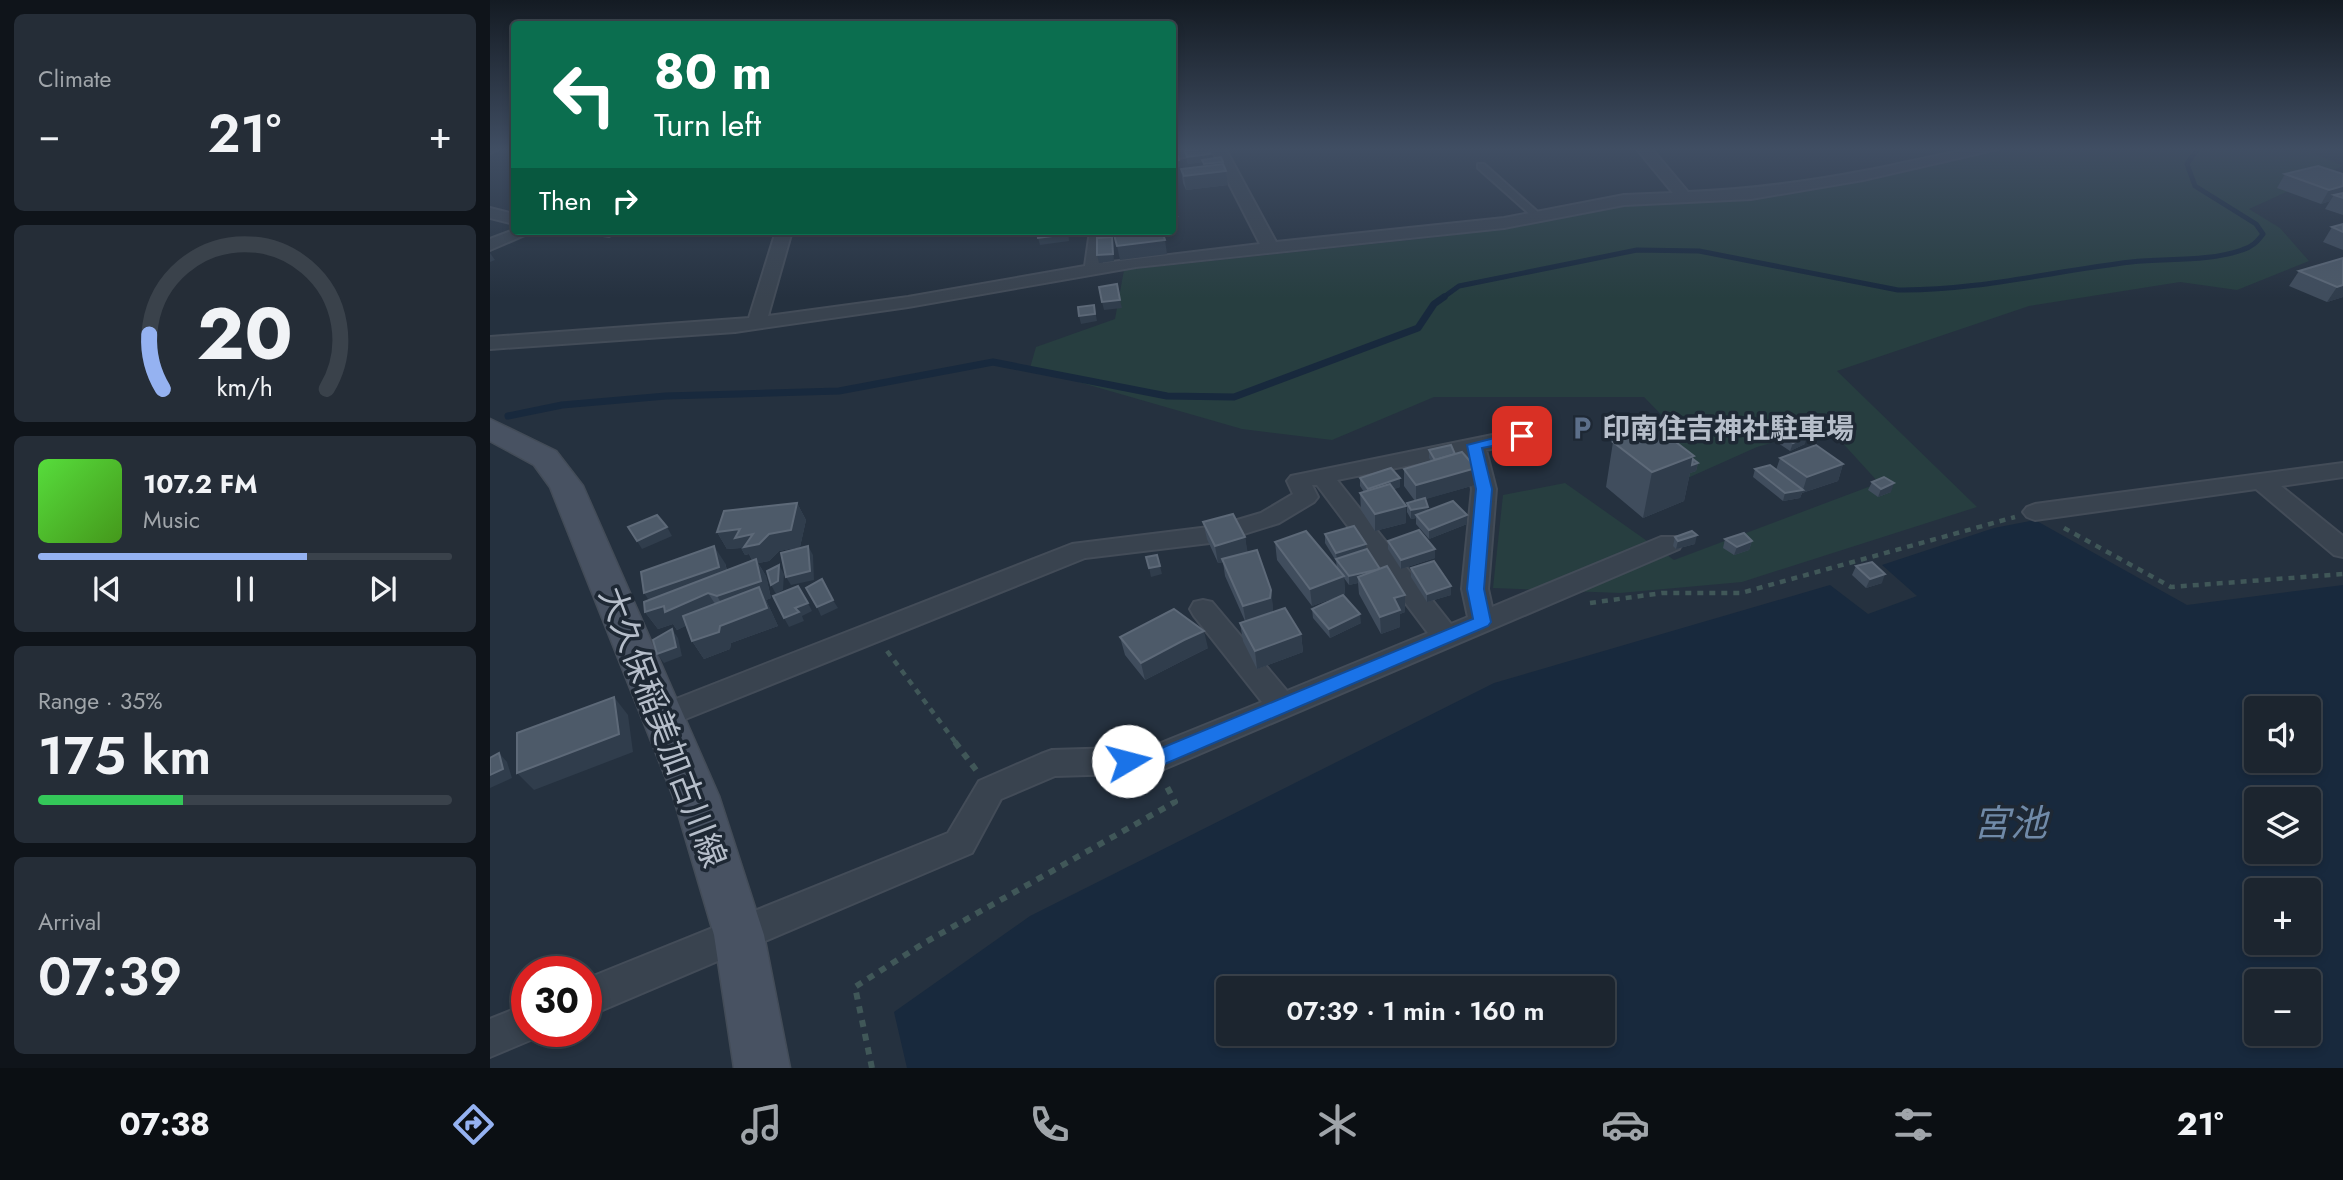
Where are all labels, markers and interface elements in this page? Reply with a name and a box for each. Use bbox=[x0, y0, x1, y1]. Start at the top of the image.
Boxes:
text: 80 m bbox=[654, 37, 772, 107]
icon: left bbox=[539, 49, 630, 140]
text: Climate bbox=[38, 62, 111, 96]
text: 21° bbox=[208, 96, 281, 172]
text: Turn left bbox=[654, 102, 761, 148]
text: − bbox=[38, 107, 60, 162]
text: + bbox=[429, 107, 452, 162]
text: Then bbox=[539, 182, 592, 220]
icon: right bbox=[606, 182, 644, 220]
text: 20 bbox=[197, 282, 293, 387]
text: km/h bbox=[217, 369, 273, 405]
pin bbox=[1492, 406, 1552, 466]
place label: 印南住吉神社駐車場 bbox=[1602, 408, 1854, 449]
parking icon: 印南住吉神社駐車場 bbox=[1568, 414, 1596, 442]
icon: arrive bbox=[1503, 417, 1541, 455]
text: 107.2 FM bbox=[143, 465, 257, 503]
text: Music bbox=[143, 503, 200, 537]
icon: previous bbox=[88, 570, 126, 608]
icon: pause bbox=[226, 570, 264, 608]
icon: next bbox=[364, 570, 402, 608]
street label: 大久保稲美加古川線 bbox=[588, 580, 738, 874]
text: Range · 35% bbox=[38, 684, 162, 718]
map controls bbox=[2244, 696, 2321, 1046]
button: sound bbox=[2244, 696, 2321, 773]
text: 175 km bbox=[38, 718, 211, 794]
position arrow bbox=[1091, 724, 1165, 798]
button: layers bbox=[2244, 787, 2321, 864]
water label: 宮池 bbox=[1973, 796, 2051, 850]
button: + bbox=[2244, 878, 2321, 955]
text: Arrival bbox=[38, 905, 101, 939]
text: 07:39 bbox=[38, 939, 182, 1015]
speed limit sign: 30 bbox=[511, 956, 602, 1047]
button: − bbox=[2244, 969, 2321, 1046]
text: 07:39 · 1 min · 160 m bbox=[1287, 992, 1544, 1030]
icon: directions bbox=[449, 1100, 498, 1149]
icon: music bbox=[737, 1100, 786, 1149]
icon: phone bbox=[1025, 1100, 1074, 1149]
icon: climate bbox=[1313, 1100, 1362, 1149]
icon: car bbox=[1601, 1100, 1650, 1149]
icon: filters bbox=[1889, 1100, 1938, 1149]
text: 07:38 bbox=[119, 1101, 210, 1147]
text: 21° bbox=[2177, 1101, 2223, 1147]

